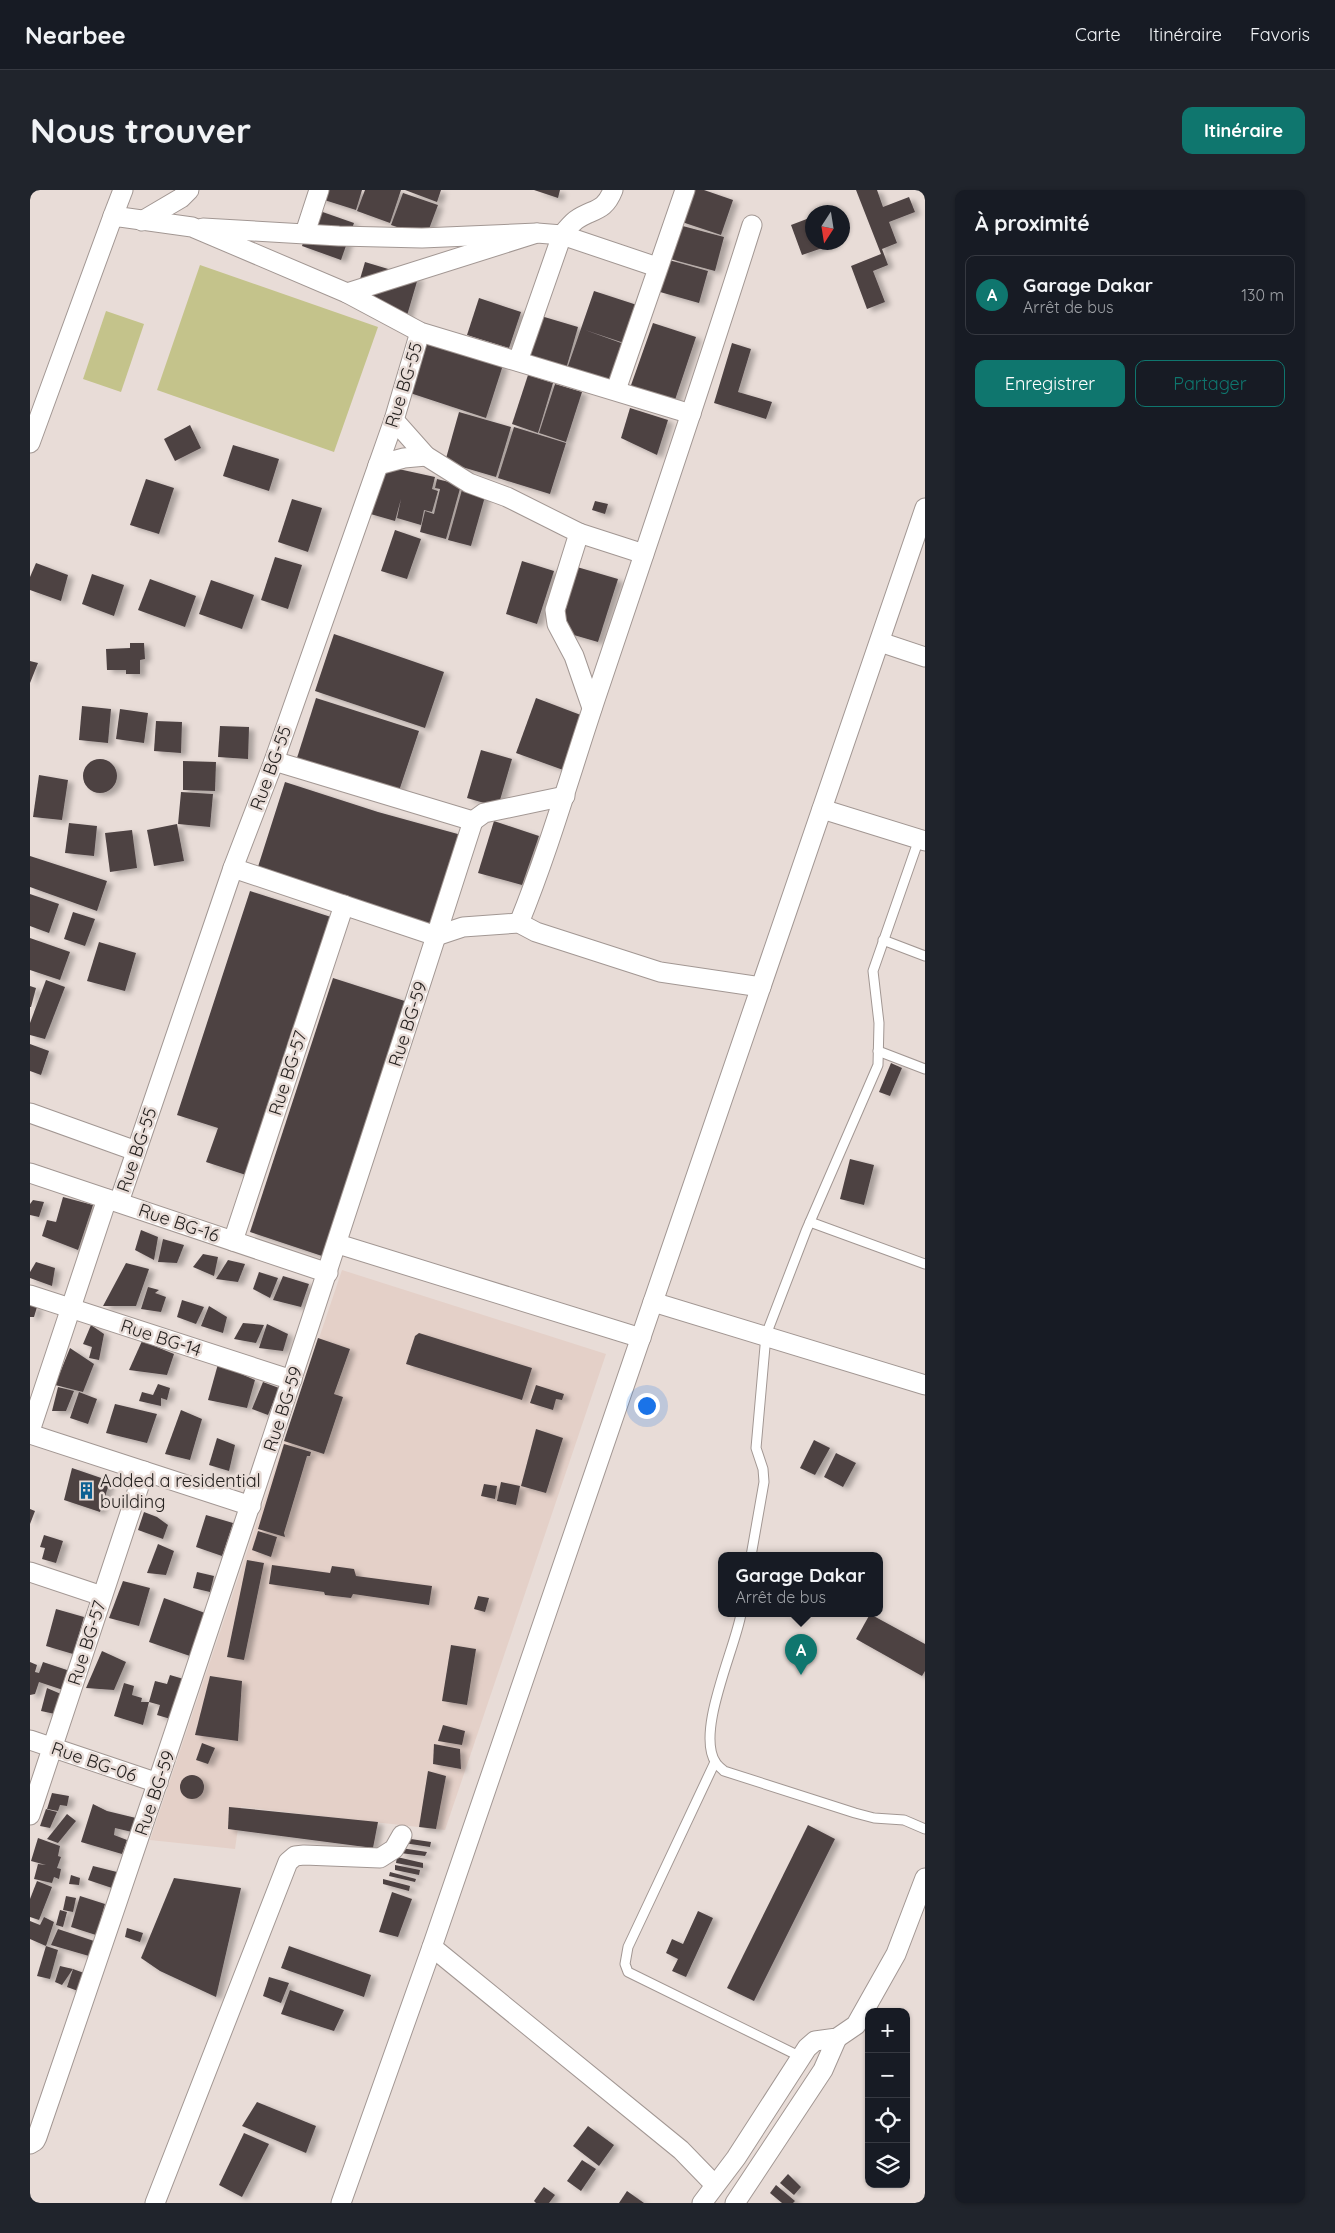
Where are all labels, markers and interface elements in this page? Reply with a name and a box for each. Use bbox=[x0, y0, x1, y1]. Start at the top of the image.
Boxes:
text: Nearbee bbox=[25, 20, 126, 50]
text: Carte bbox=[1075, 23, 1121, 46]
text: Itinéraire bbox=[1149, 23, 1222, 46]
text: Favoris bbox=[1250, 23, 1310, 46]
button: Itinéraire bbox=[1182, 107, 1305, 154]
text: Nous trouver bbox=[30, 108, 251, 152]
north arrow bbox=[805, 205, 850, 250]
text: À proximité bbox=[975, 210, 1090, 236]
text: Garage Dakar bbox=[1023, 273, 1153, 297]
text: A bbox=[987, 285, 997, 305]
text: 130 m bbox=[1241, 285, 1284, 305]
text: Arrêt de bus bbox=[1023, 297, 1114, 317]
street label: Rue BG-55 bbox=[380, 339, 427, 430]
button: Enregistrer bbox=[975, 360, 1125, 407]
button: Partager bbox=[1135, 360, 1285, 407]
street label: Rue BG-55 bbox=[245, 723, 296, 813]
street label: Rue BG-59 bbox=[383, 978, 432, 1069]
street label: Rue BG-57 bbox=[263, 1028, 312, 1118]
street label: Rue BG-55 bbox=[111, 1104, 162, 1195]
street label: Rue BG-16 bbox=[136, 1198, 223, 1247]
street label: Rue BG-14 bbox=[118, 1314, 204, 1361]
street label: Rue BG-59 bbox=[258, 1363, 307, 1454]
your location bbox=[634, 1393, 660, 1419]
place label: Added a residential building bbox=[100, 1469, 261, 1513]
building icon: Added a residential building bbox=[76, 1481, 96, 1501]
popup bbox=[718, 1552, 883, 1617]
text: Garage Dakar bbox=[735, 1563, 866, 1587]
text: Arrêt de bus bbox=[735, 1587, 826, 1607]
street label: Rue BG-57 bbox=[62, 1598, 111, 1688]
pin: A bbox=[785, 1634, 817, 1675]
street label: Rue BG-06 bbox=[48, 1736, 140, 1787]
street label: Rue BG-59 bbox=[129, 1747, 180, 1838]
map controls bbox=[865, 2008, 910, 2188]
button: + bbox=[865, 2008, 910, 2053]
button: − bbox=[865, 2053, 910, 2098]
button: locate bbox=[865, 2098, 910, 2143]
button: layers bbox=[865, 2143, 910, 2188]

